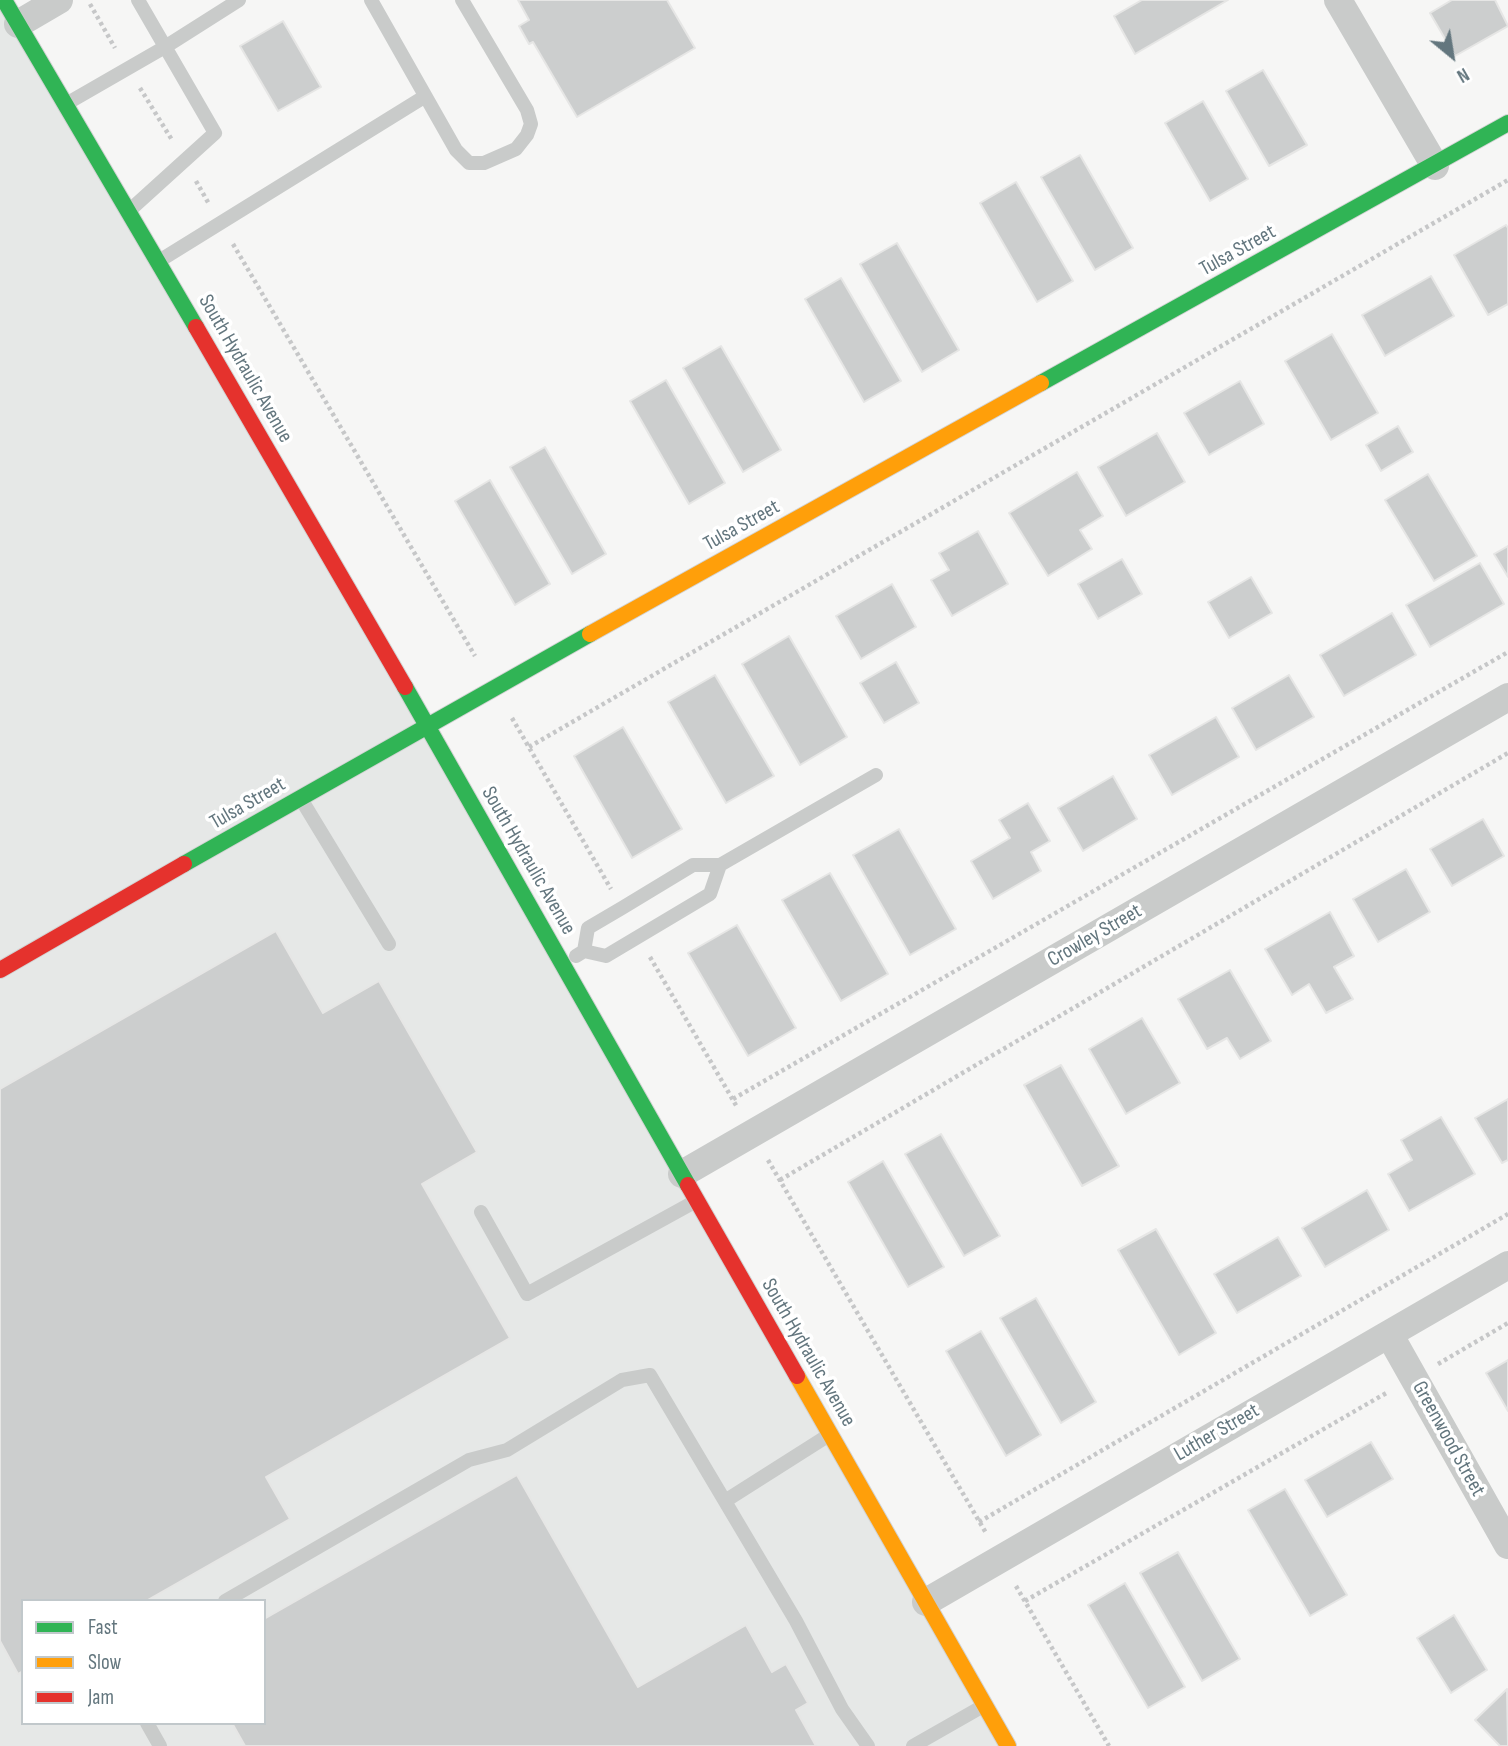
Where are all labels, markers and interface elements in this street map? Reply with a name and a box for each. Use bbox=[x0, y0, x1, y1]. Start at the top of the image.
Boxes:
north arrow bbox=[1417, 21, 1487, 91]
text: N bbox=[1453, 62, 1473, 87]
street label: Tulsa Street bbox=[1196, 220, 1280, 282]
street label: South Hydraulic Avenue bbox=[192, 291, 298, 447]
street label: Tulsa Street bbox=[700, 495, 784, 557]
street label: Tulsa Street bbox=[206, 772, 290, 836]
street label: South Hydraulic Avenue bbox=[475, 783, 581, 939]
street label: Crowley Street bbox=[1044, 899, 1146, 973]
street label: South Hydraulic Avenue bbox=[755, 1275, 861, 1431]
street label: Greenwood Street bbox=[1406, 1377, 1490, 1501]
street label: Luther Street bbox=[1170, 1399, 1264, 1467]
legend bbox=[21, 1599, 266, 1725]
text: Fast bbox=[88, 1615, 118, 1640]
text: Slow bbox=[88, 1650, 121, 1675]
text: Jam bbox=[88, 1685, 114, 1710]

